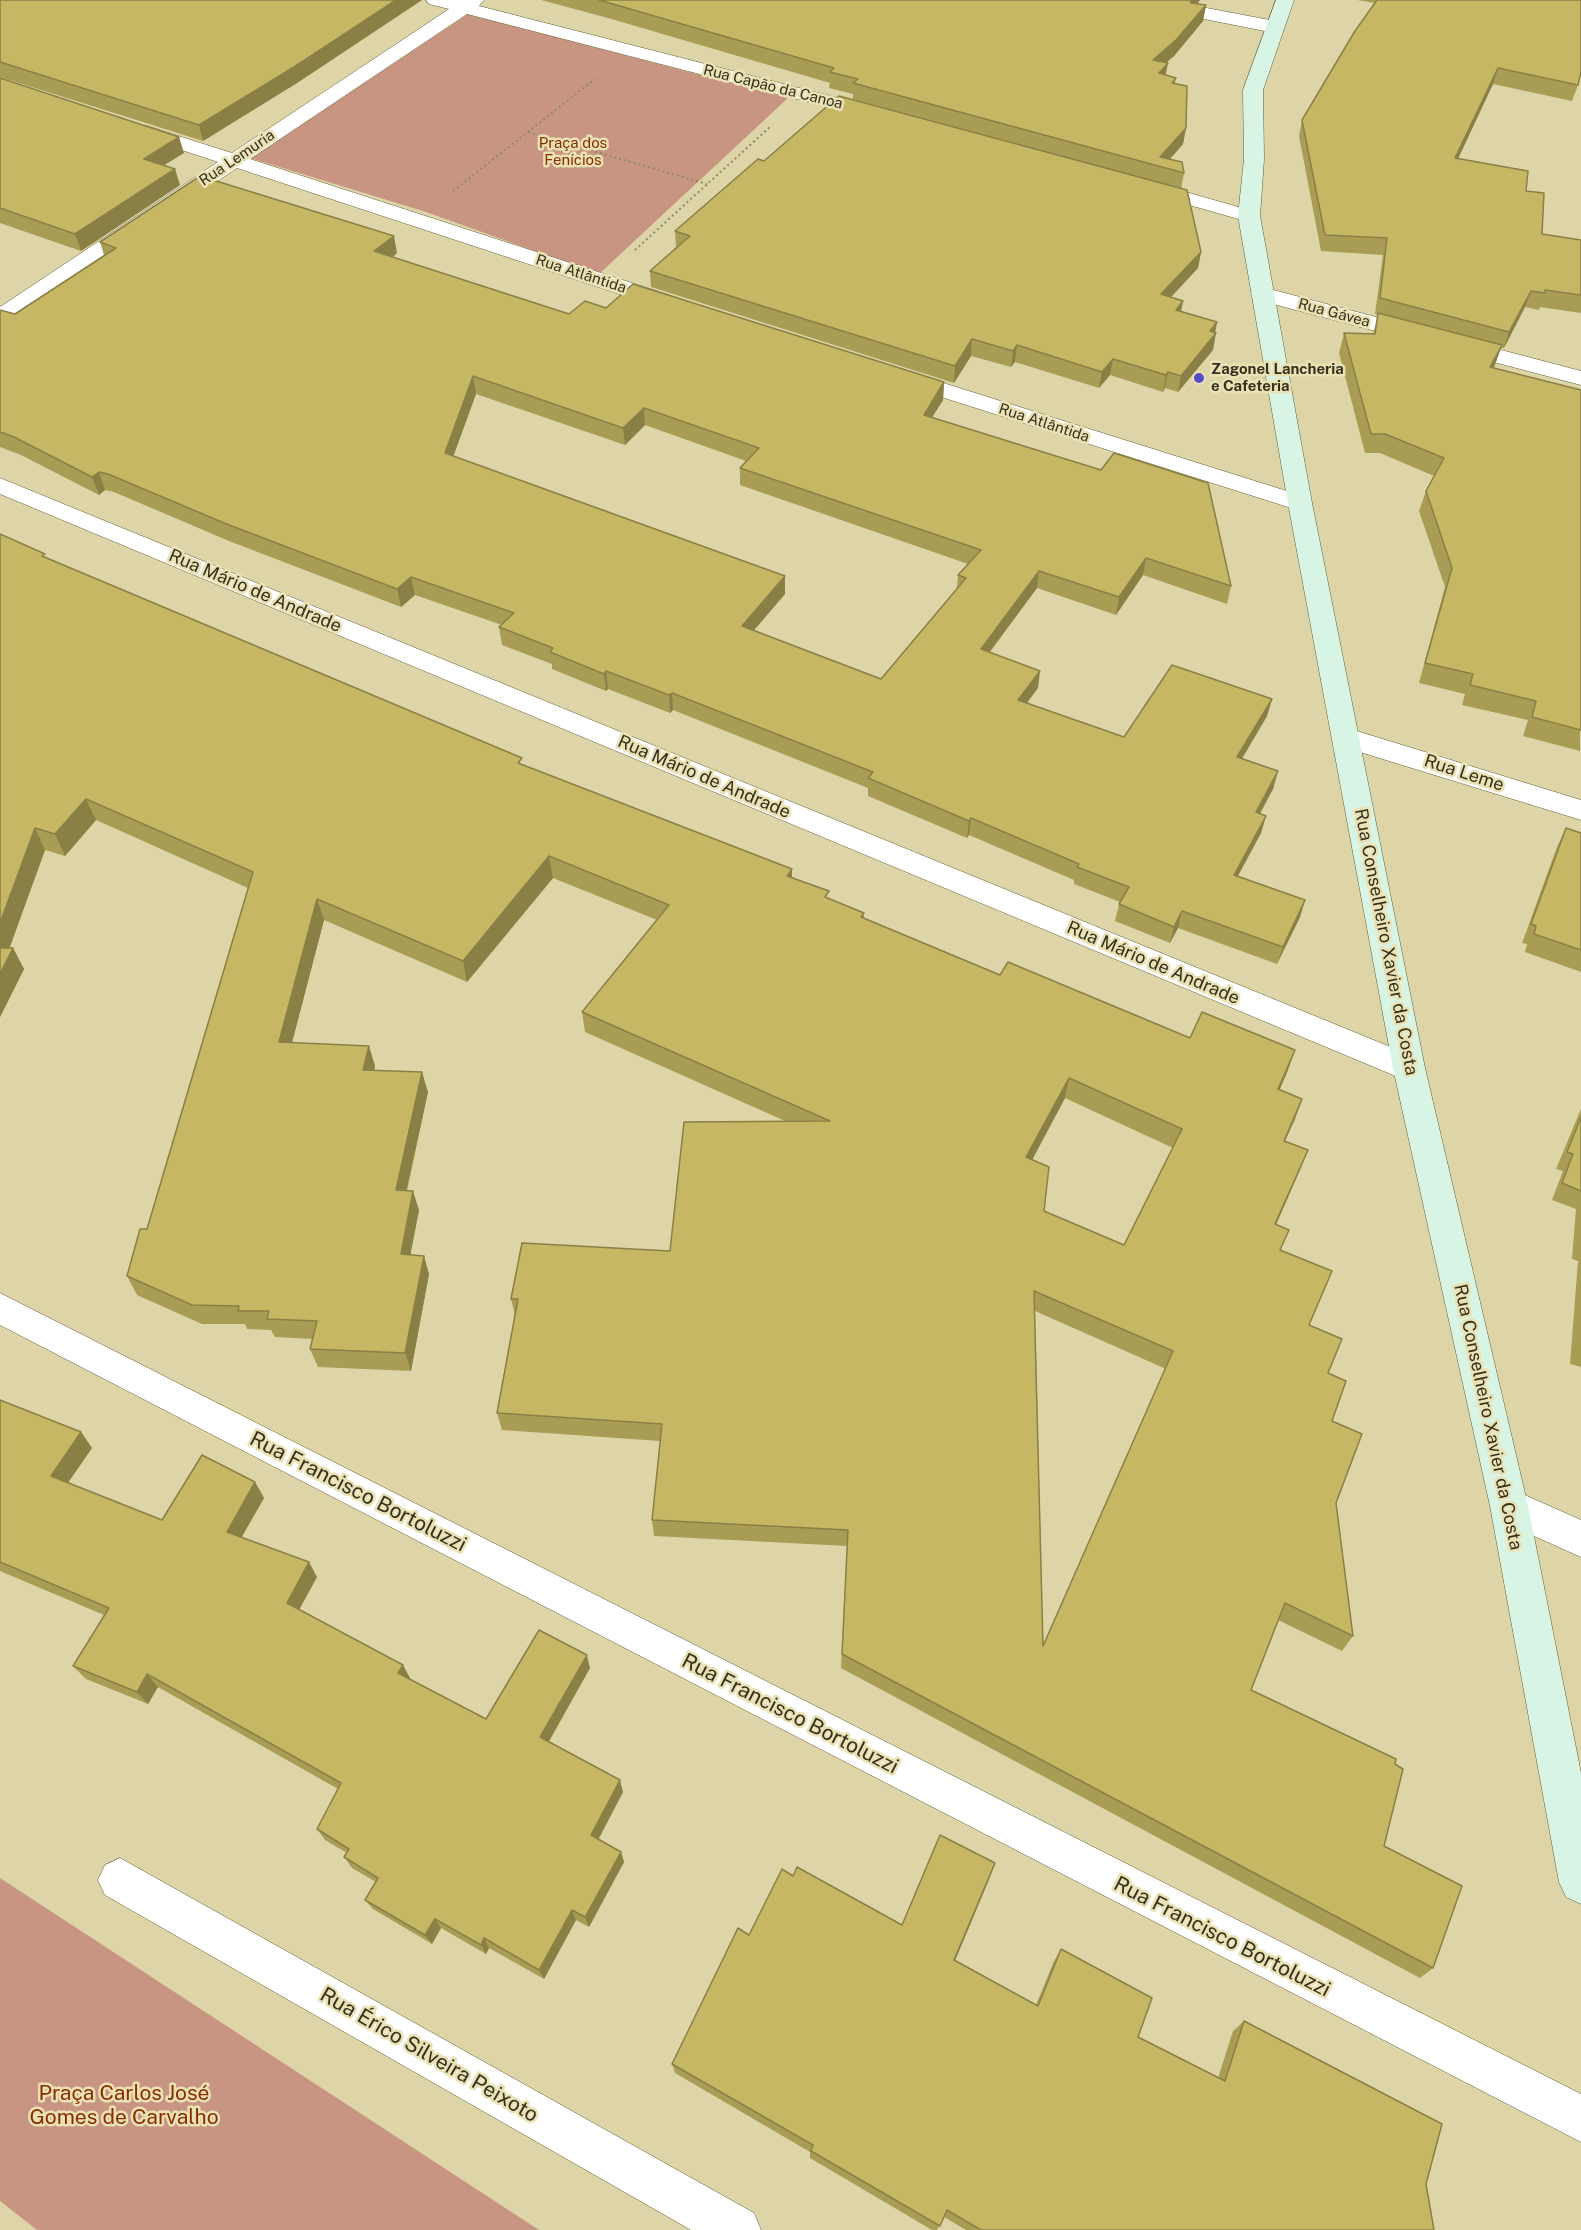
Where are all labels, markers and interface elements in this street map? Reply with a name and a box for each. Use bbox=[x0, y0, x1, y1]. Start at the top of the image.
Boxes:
street label: Rua Capão da Canoa bbox=[701, 61, 845, 113]
street label: Rua Lemuria bbox=[196, 126, 278, 190]
park label: Praça dos Fenícios bbox=[539, 134, 607, 169]
street label: Rua Atlântida bbox=[533, 251, 629, 297]
street label: Rua Gávea bbox=[1296, 295, 1372, 331]
place label: Zagonel Lancheria e Cafeteria bbox=[1211, 360, 1344, 395]
marker: Zagonel Lancheria e Cafeteria bbox=[1192, 371, 1206, 385]
street label: Rua Atlântida bbox=[996, 400, 1092, 446]
street label: Rua Mário de Andrade bbox=[165, 545, 345, 637]
street label: Rua Mário de Andrade bbox=[614, 731, 794, 823]
street label: Rua Leme bbox=[1421, 750, 1507, 796]
street label: Rua Conselheiro Xavier da Costa bbox=[1350, 807, 1422, 1077]
street label: Rua Mário de Andrade bbox=[1063, 917, 1243, 1009]
street label: Rua Conselheiro Xavier da Costa bbox=[1449, 1282, 1527, 1552]
street label: Rua Francisco Bortoluzzi bbox=[245, 1426, 471, 1558]
street label: Rua Francisco Bortoluzzi bbox=[677, 1648, 903, 1780]
street label: Rua Francisco Bortoluzzi bbox=[1109, 1871, 1335, 2003]
street label: Rua Érico Silveira Peixoto bbox=[315, 1982, 543, 2128]
park label: Praça Carlos José Gomes de Carvalho bbox=[29, 2081, 219, 2131]

